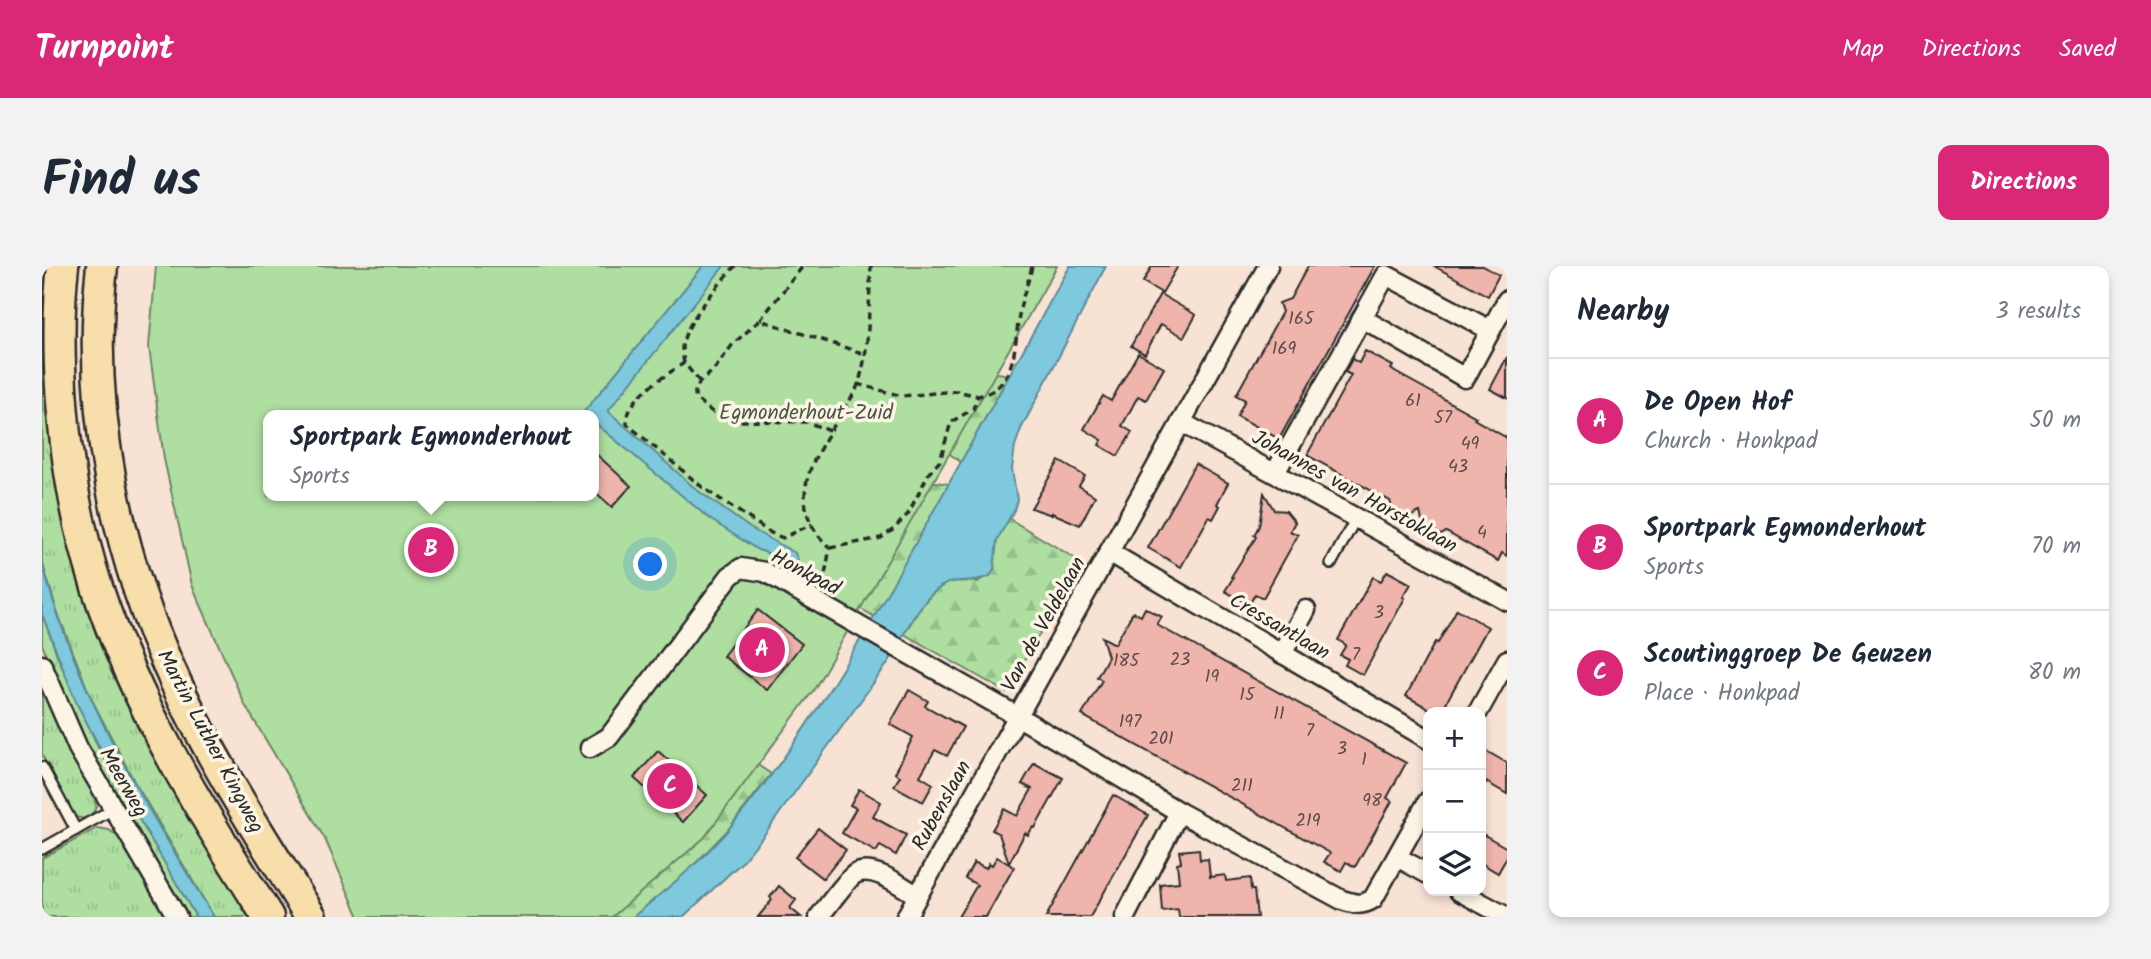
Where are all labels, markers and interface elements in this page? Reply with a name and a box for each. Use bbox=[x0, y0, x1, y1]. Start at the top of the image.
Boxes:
text: Turnpoint bbox=[35, 23, 174, 76]
text: Map bbox=[1842, 30, 1884, 69]
text: Directions bbox=[1922, 30, 2021, 69]
text: Saved bbox=[2059, 30, 2116, 69]
text: Find us bbox=[42, 143, 200, 221]
button: Directions bbox=[1938, 145, 2109, 220]
text: Nearby bbox=[1577, 288, 1669, 336]
text: 3 results bbox=[1995, 294, 2081, 330]
house number: 165 bbox=[1288, 305, 1315, 334]
house number: 169 bbox=[1272, 335, 1296, 364]
text: De Open Hof bbox=[1644, 382, 1791, 424]
house number: 61 bbox=[1405, 387, 1421, 416]
park label: Egmonderhout-Zuid bbox=[719, 397, 893, 430]
text: A bbox=[1593, 403, 1607, 439]
text: 50 m bbox=[2030, 403, 2081, 439]
house number: 57 bbox=[1434, 404, 1453, 433]
popup bbox=[263, 410, 599, 501]
text: Sportpark Egmonderhout bbox=[290, 417, 572, 459]
street label: Johannes van Horstoklaan bbox=[1245, 422, 1463, 563]
text: Church · Honkpad bbox=[1644, 424, 1817, 460]
house number: 49 bbox=[1461, 430, 1480, 459]
house number: 43 bbox=[1448, 453, 1468, 482]
text: Sports bbox=[290, 459, 350, 495]
text: Sportpark Egmonderhout bbox=[1644, 508, 1926, 550]
house number: 4 bbox=[1477, 519, 1487, 548]
pin: B bbox=[408, 524, 454, 576]
text: B bbox=[1593, 529, 1607, 565]
text: 70 m bbox=[2031, 529, 2081, 565]
street label: Honkpad bbox=[764, 541, 847, 606]
your location bbox=[633, 547, 667, 581]
text: Sports bbox=[1644, 550, 1704, 586]
street label: Van de Veldelaan bbox=[993, 551, 1095, 699]
street label: Cressantlaan bbox=[1222, 585, 1336, 670]
house number: 3 bbox=[1374, 599, 1384, 628]
pin: A bbox=[739, 624, 785, 676]
text: Scoutinggroep De Geuzen bbox=[1644, 634, 1932, 676]
house number: 7 bbox=[1352, 641, 1361, 670]
street label: Martin Luther Kingweg bbox=[147, 644, 272, 840]
house number: 23 bbox=[1170, 646, 1190, 675]
house number: 185 bbox=[1113, 647, 1140, 676]
text: C bbox=[1593, 655, 1607, 691]
text: 80 m bbox=[2028, 655, 2081, 691]
house number: 19 bbox=[1205, 663, 1219, 692]
text: Place · Honkpad bbox=[1644, 676, 1800, 712]
house number: 15 bbox=[1239, 681, 1256, 710]
house number: 11 bbox=[1273, 700, 1285, 729]
map controls bbox=[1423, 707, 1486, 896]
button: + bbox=[1423, 707, 1486, 770]
house number: 197 bbox=[1119, 708, 1142, 737]
house number: 7 bbox=[1306, 717, 1315, 746]
house number: 201 bbox=[1148, 725, 1174, 754]
house number: 3 bbox=[1337, 735, 1347, 764]
street label: Meerweg bbox=[89, 742, 156, 824]
house number: 1 bbox=[1361, 746, 1367, 775]
street label: Rubenslaan bbox=[904, 754, 981, 857]
pin: C bbox=[647, 760, 693, 812]
button: − bbox=[1423, 770, 1486, 833]
house number: 211 bbox=[1231, 772, 1253, 801]
house number: 98 bbox=[1362, 787, 1382, 816]
house number: 219 bbox=[1296, 807, 1321, 836]
button: layers bbox=[1423, 833, 1486, 896]

